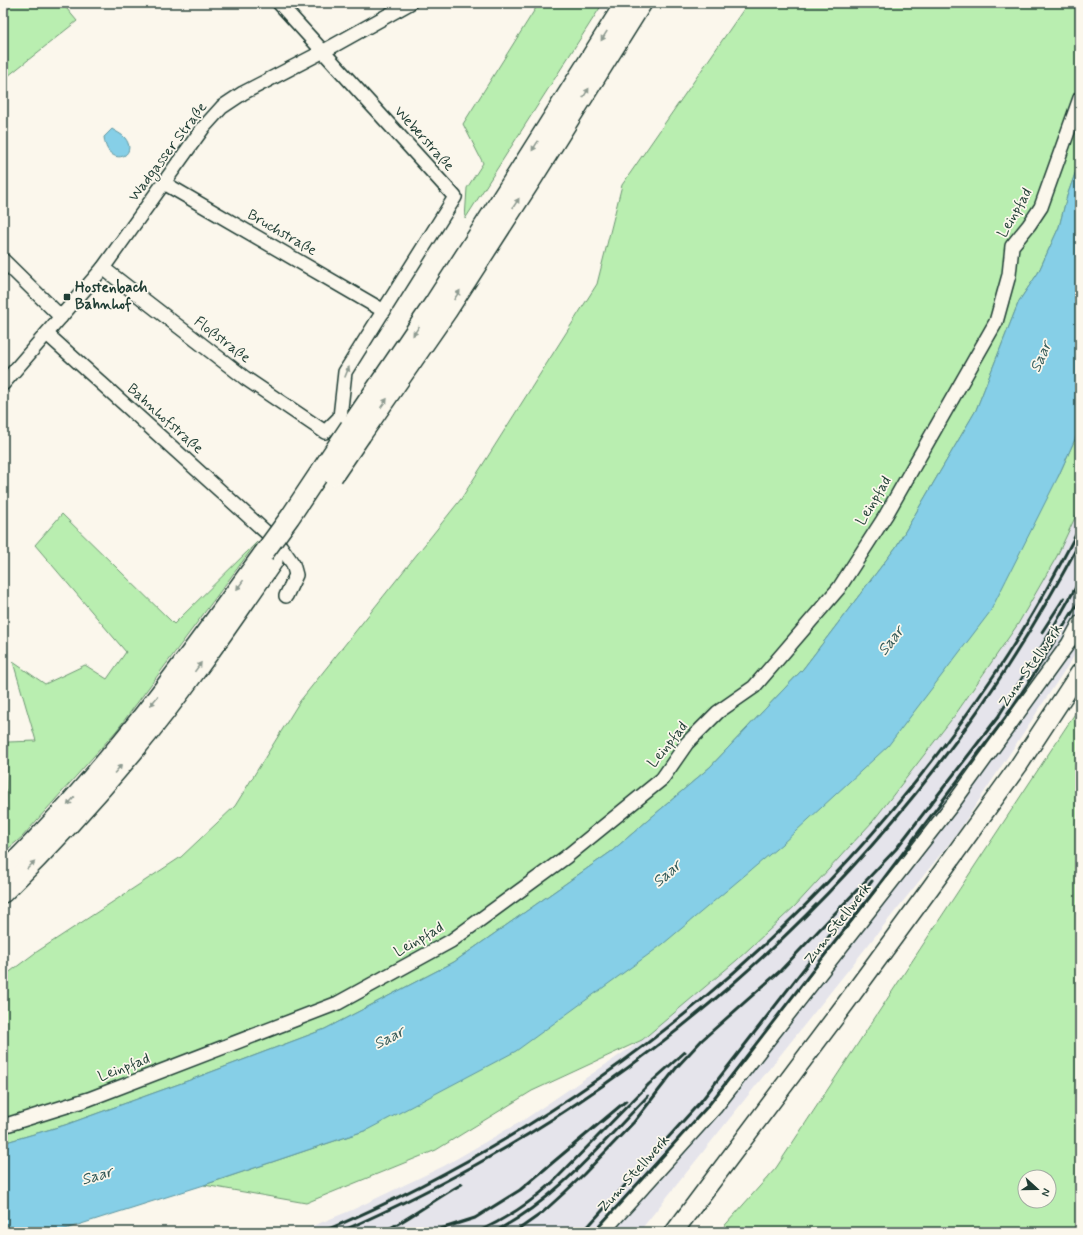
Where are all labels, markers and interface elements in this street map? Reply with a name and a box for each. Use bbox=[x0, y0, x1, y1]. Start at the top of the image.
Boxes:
one-way arrow bbox=[601, 30, 608, 42]
one-way arrow bbox=[582, 88, 590, 99]
street label: Wadgasser Straße bbox=[124, 98, 213, 206]
street label: Weberstraße bbox=[389, 102, 459, 176]
one-way arrow bbox=[532, 140, 539, 152]
street label: Leinpfad bbox=[993, 184, 1037, 241]
one-way arrow bbox=[513, 197, 520, 209]
street label: Bruchstraße bbox=[244, 205, 320, 261]
place label: Hostenbach Bahnhof bbox=[75, 278, 148, 315]
one-way arrow bbox=[453, 290, 461, 300]
marker: Hostenbach Bahnhof bbox=[62, 292, 72, 302]
street label: Floßstraße bbox=[190, 312, 254, 368]
one-way arrow bbox=[412, 325, 420, 336]
water label: Saar bbox=[1025, 336, 1058, 376]
one-way arrow bbox=[344, 366, 351, 378]
street label: Bahnhofstraße bbox=[122, 379, 208, 459]
one-way arrow bbox=[380, 397, 388, 408]
street label: Leinpfad bbox=[851, 473, 897, 529]
one-way arrow bbox=[236, 580, 244, 590]
water label: Saar bbox=[873, 620, 910, 660]
street label: Zum Stellwerk bbox=[995, 620, 1067, 712]
one-way arrow bbox=[194, 662, 202, 672]
one-way arrow bbox=[150, 695, 158, 706]
street label: Leinpfad bbox=[643, 718, 693, 772]
one-way arrow bbox=[114, 764, 123, 775]
one-way arrow bbox=[67, 796, 76, 806]
water label: Saar bbox=[648, 854, 688, 892]
one-way arrow bbox=[26, 860, 36, 870]
street label: Zum Stellwerk bbox=[800, 879, 876, 969]
street label: Leinpfad bbox=[391, 918, 448, 962]
water label: Saar bbox=[370, 1020, 410, 1055]
street label: Leinpfad bbox=[95, 1049, 153, 1087]
street label: Zum Stellwerk bbox=[594, 1131, 674, 1217]
water label: Saar bbox=[79, 1161, 117, 1190]
north arrow bbox=[1017, 1169, 1057, 1209]
text: N bbox=[1038, 1186, 1053, 1198]

